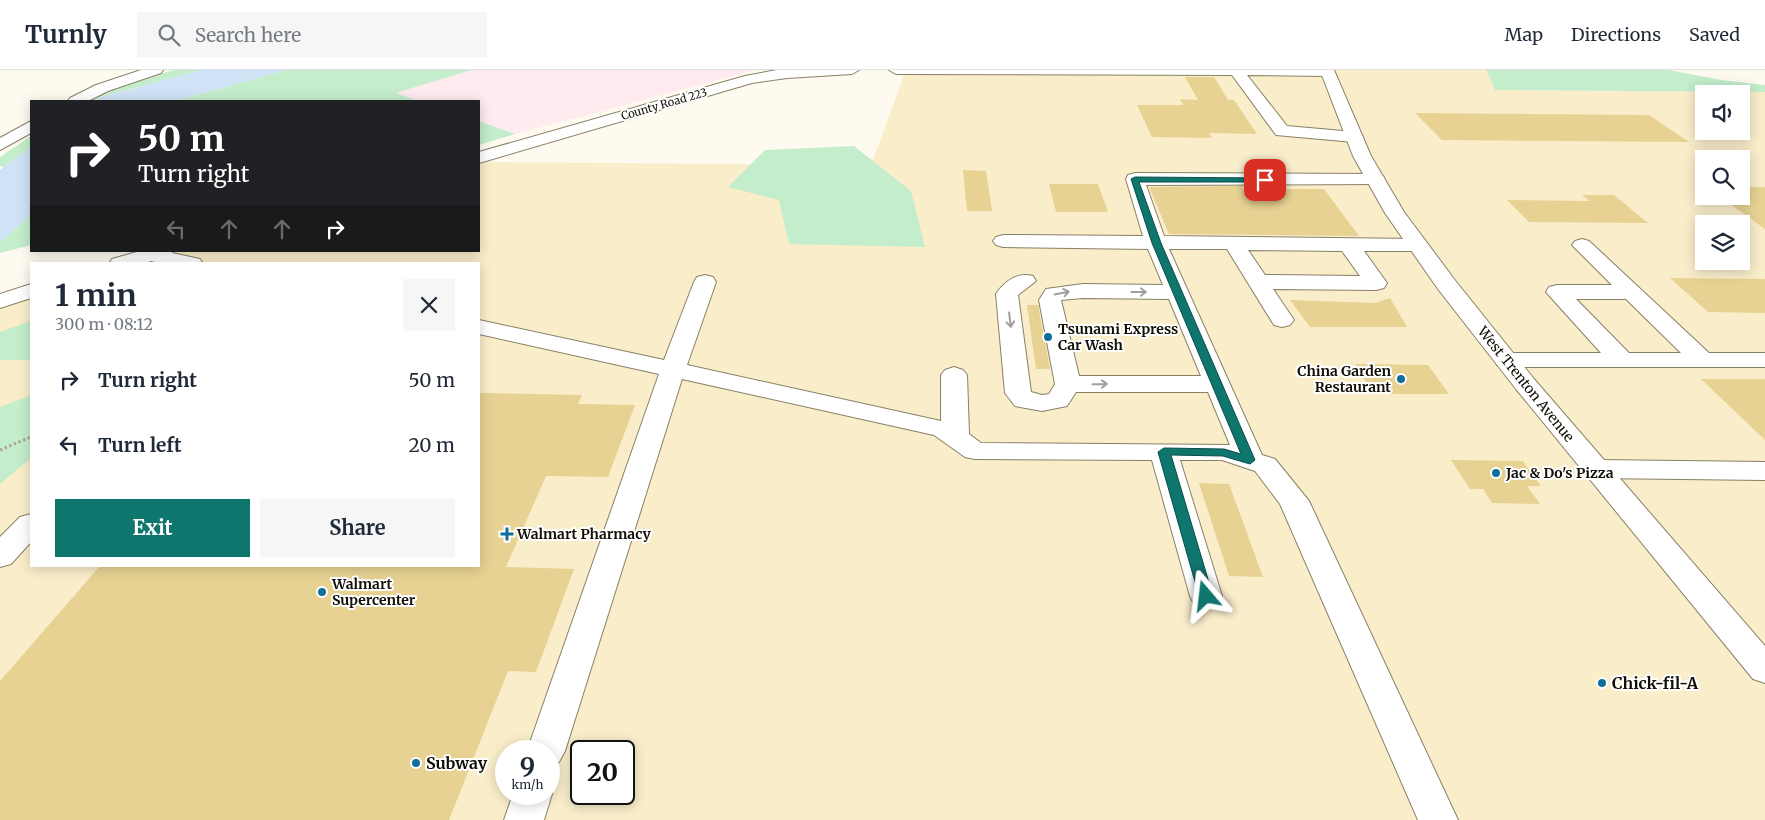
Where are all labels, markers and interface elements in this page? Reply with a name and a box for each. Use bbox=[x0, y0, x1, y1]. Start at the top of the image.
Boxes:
search box bbox=[137, 12, 487, 57]
text: Turnly bbox=[25, 19, 107, 50]
icon: search bbox=[155, 21, 183, 49]
text: Search here bbox=[195, 23, 301, 47]
text: Map bbox=[1505, 23, 1543, 46]
text: Directions bbox=[1571, 23, 1661, 46]
text: Saved bbox=[1689, 23, 1740, 46]
street label: County Road 223 bbox=[619, 85, 709, 123]
map controls bbox=[1695, 85, 1750, 270]
button: sound bbox=[1695, 85, 1750, 140]
text: 50 m bbox=[138, 117, 225, 161]
icon: right bbox=[55, 120, 120, 185]
button: search bbox=[1695, 150, 1750, 205]
pin bbox=[1244, 159, 1286, 201]
text: Turn right bbox=[138, 160, 249, 188]
icon: arrive bbox=[1251, 166, 1279, 194]
icon: left bbox=[162, 215, 190, 243]
icon: ahead bbox=[215, 215, 243, 243]
icon: ahead bbox=[268, 215, 296, 243]
icon: right bbox=[321, 215, 349, 243]
button: layers bbox=[1695, 215, 1750, 270]
text: 1 min bbox=[55, 276, 137, 314]
button: close bbox=[403, 279, 455, 331]
one-way arrow bbox=[1131, 287, 1147, 297]
one-way arrow bbox=[1054, 288, 1070, 297]
one-way arrow bbox=[1005, 312, 1015, 328]
text: 300 m · 08:12 bbox=[55, 314, 153, 334]
place label: Tsunami Express Car Wash bbox=[1058, 320, 1178, 354]
street label: West Trenton Avenue bbox=[1473, 322, 1578, 445]
marker: Tsunami Express Car Wash bbox=[1042, 331, 1054, 343]
place label: China Garden Restaurant bbox=[1297, 362, 1391, 396]
icon: right bbox=[55, 366, 83, 394]
text: Turn right bbox=[98, 368, 197, 392]
text: 50 m bbox=[409, 368, 455, 392]
marker: China Garden Restaurant bbox=[1395, 373, 1407, 385]
one-way arrow bbox=[1092, 379, 1108, 389]
icon: left bbox=[55, 431, 83, 459]
text: Turn left bbox=[98, 433, 182, 457]
text: 20 m bbox=[408, 433, 455, 457]
place label: Jac & Do's Pizza bbox=[1505, 464, 1614, 482]
marker: Jac & Do's Pizza bbox=[1490, 467, 1502, 479]
button: Exit bbox=[55, 499, 250, 557]
button: Share bbox=[260, 499, 455, 557]
place label: Walmart Pharmacy bbox=[516, 525, 651, 543]
marker: Walmart Pharmacy bbox=[501, 528, 513, 540]
position arrow bbox=[1179, 569, 1231, 621]
place label: Walmart Supercenter bbox=[331, 575, 416, 609]
marker: Walmart Supercenter bbox=[316, 586, 328, 598]
place label: Chick-fil-A bbox=[1612, 673, 1699, 693]
marker: Chick-fil-A bbox=[1596, 677, 1608, 689]
speed limit sign: 20 bbox=[570, 740, 635, 805]
text: 9 bbox=[520, 750, 535, 782]
place label: Subway bbox=[426, 753, 488, 773]
marker: Subway bbox=[410, 757, 422, 769]
text: km/h bbox=[512, 777, 543, 792]

